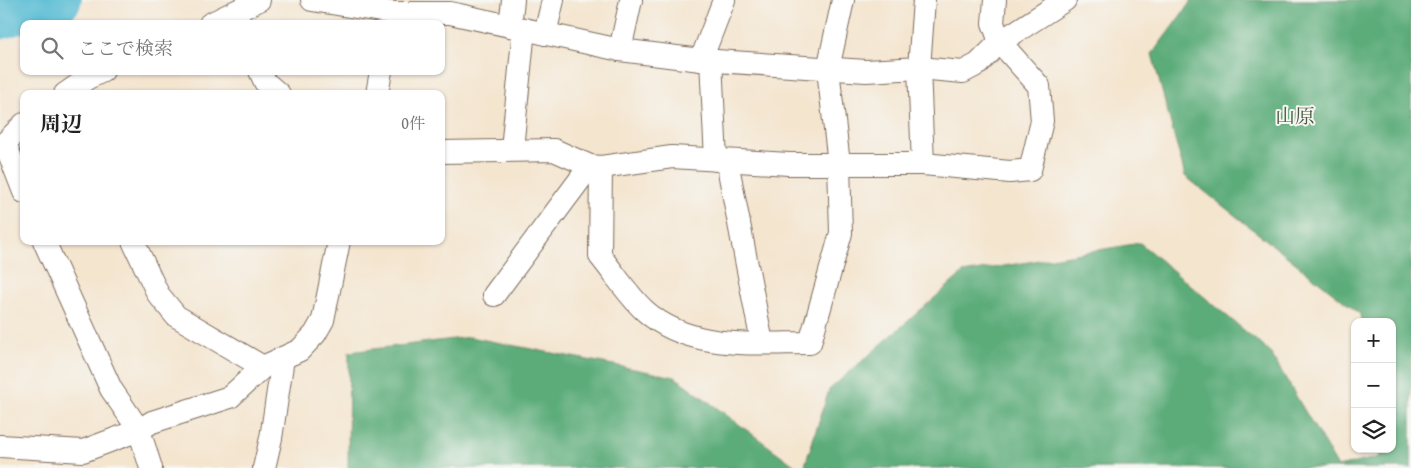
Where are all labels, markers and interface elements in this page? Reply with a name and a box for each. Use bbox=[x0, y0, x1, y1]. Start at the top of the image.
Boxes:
search box bbox=[20, 20, 445, 75]
icon: search bbox=[38, 34, 66, 62]
text: ここで検索 bbox=[78, 34, 173, 62]
park label: 山原 bbox=[1275, 101, 1315, 130]
text: 周辺 bbox=[40, 108, 82, 139]
text: 0件 bbox=[401, 111, 425, 135]
map controls bbox=[1351, 318, 1396, 453]
button: + bbox=[1351, 318, 1396, 363]
button: − bbox=[1351, 363, 1396, 408]
button: layers bbox=[1351, 408, 1396, 453]

